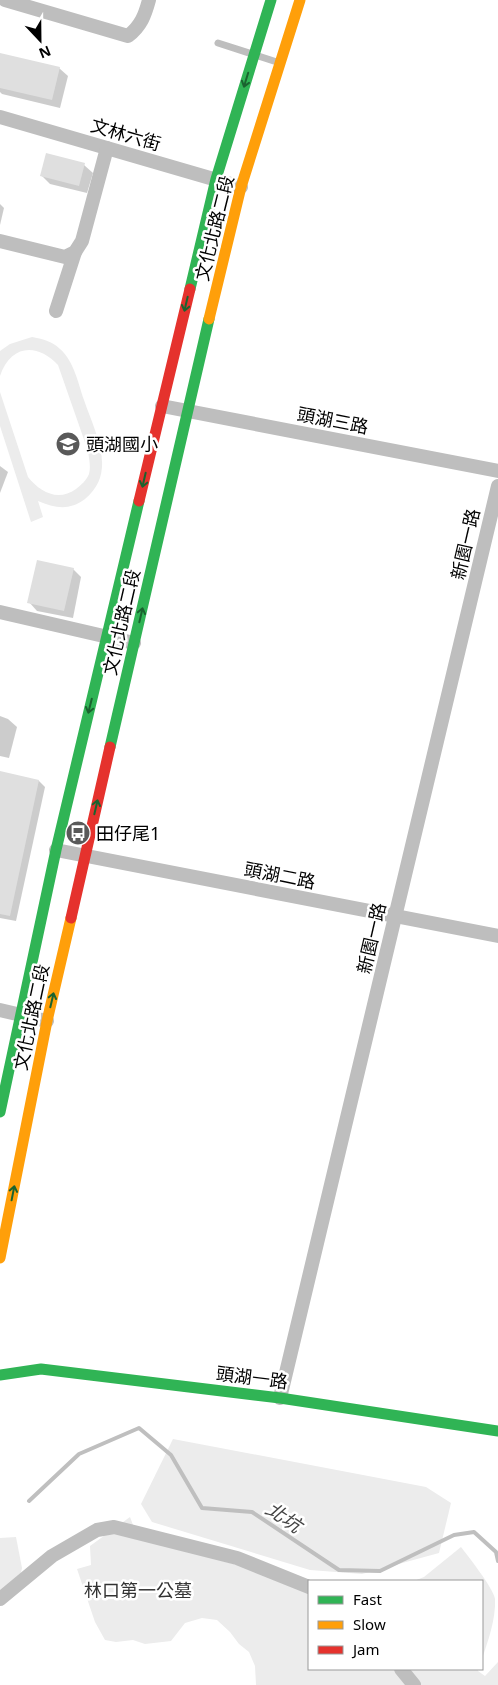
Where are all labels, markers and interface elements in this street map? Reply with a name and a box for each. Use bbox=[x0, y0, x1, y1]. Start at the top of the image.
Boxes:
north arrow bbox=[15, 15, 65, 65]
text: N bbox=[36, 42, 54, 63]
one-way arrow bbox=[241, 72, 251, 88]
street label: 文林六街 bbox=[88, 113, 164, 155]
street label: 文化北路二段 bbox=[189, 173, 239, 283]
one-way arrow bbox=[181, 296, 190, 312]
street label: 頭湖三路 bbox=[295, 401, 371, 439]
school or university icon: 頭湖國小 bbox=[55, 431, 81, 457]
place label: 頭湖國小 bbox=[86, 432, 158, 456]
one-way arrow bbox=[139, 471, 148, 487]
street label: 新園一路 bbox=[445, 506, 485, 582]
street label: 文化北路二段 bbox=[97, 567, 145, 677]
one-way arrow bbox=[137, 607, 146, 623]
one-way arrow bbox=[85, 697, 95, 713]
one-way arrow bbox=[92, 800, 101, 816]
bus stop icon: 田仔尾1 bbox=[65, 820, 91, 846]
place label: 田仔尾1 bbox=[96, 821, 160, 845]
street label: 頭湖二路 bbox=[242, 856, 318, 894]
street label: 新園一路 bbox=[351, 900, 391, 976]
street label: 文化北路二段 bbox=[8, 962, 54, 1072]
one-way arrow bbox=[48, 992, 57, 1008]
one-way arrow bbox=[9, 1186, 18, 1202]
street label: 頭湖一路 bbox=[215, 1361, 289, 1393]
water label: 北坑 bbox=[261, 1496, 310, 1540]
park label: 林口第一公墓 bbox=[84, 1578, 192, 1602]
legend bbox=[308, 1580, 483, 1670]
text: Fast bbox=[353, 1589, 382, 1609]
text: Slow bbox=[353, 1614, 386, 1634]
text: Jam bbox=[351, 1639, 380, 1659]

